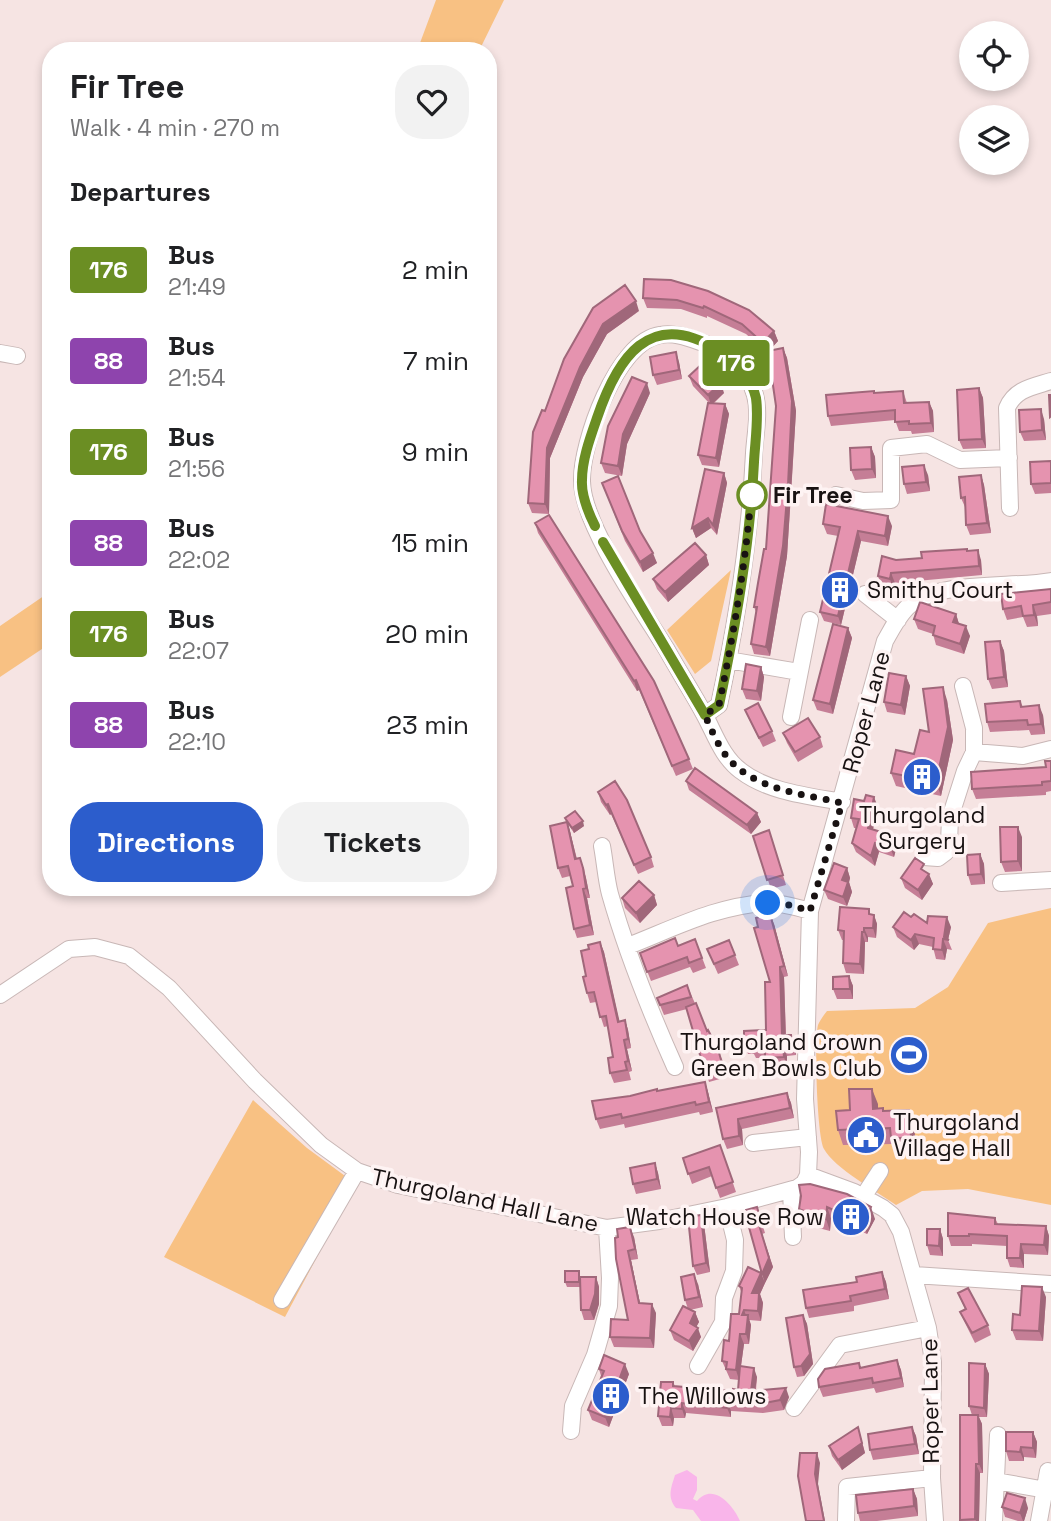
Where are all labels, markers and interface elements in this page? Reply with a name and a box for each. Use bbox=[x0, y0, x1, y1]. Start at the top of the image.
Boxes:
map controls bbox=[959, 21, 1029, 175]
button: locate bbox=[959, 21, 1029, 91]
button: heart bbox=[395, 65, 469, 139]
text: Fir Tree bbox=[70, 66, 185, 108]
button: layers bbox=[959, 105, 1029, 175]
text: Walk · 4 min · 270 m bbox=[70, 113, 280, 143]
text: Departures bbox=[70, 175, 211, 209]
text: Bus bbox=[168, 238, 215, 272]
text: 2 min bbox=[402, 253, 469, 287]
text: 176 bbox=[89, 254, 128, 285]
text: 21:49 bbox=[168, 272, 226, 302]
text: Bus bbox=[168, 329, 215, 363]
line badge: 176 bbox=[696, 340, 776, 386]
text: 7 min bbox=[403, 344, 469, 378]
text: 88 bbox=[94, 345, 123, 376]
text: 176 bbox=[717, 347, 755, 378]
text: 21:54 bbox=[168, 363, 225, 393]
text: Bus bbox=[168, 420, 215, 454]
text: 9 min bbox=[402, 435, 469, 469]
text: 176 bbox=[89, 436, 128, 467]
text: 21:56 bbox=[168, 454, 225, 484]
marker: Fir Tree bbox=[737, 480, 767, 510]
place label: Fir Tree bbox=[773, 480, 853, 510]
text: Bus bbox=[168, 511, 215, 545]
text: 15 min bbox=[391, 526, 469, 560]
text: 88 bbox=[94, 527, 123, 558]
text: 22:02 bbox=[168, 545, 230, 575]
building icon: Smithy Court bbox=[819, 569, 861, 611]
place label: Smithy Court bbox=[867, 575, 1013, 605]
text: Bus bbox=[168, 602, 215, 636]
text: 20 min bbox=[385, 617, 469, 651]
text: 176 bbox=[89, 618, 128, 649]
text: 22:07 bbox=[168, 636, 229, 666]
street label: Roper Lane bbox=[835, 648, 897, 776]
text: Bus bbox=[168, 693, 215, 727]
text: 23 min bbox=[386, 708, 469, 742]
text: 88 bbox=[94, 709, 123, 740]
text: 22:10 bbox=[168, 727, 226, 757]
building icon: Thurgoland Surgery bbox=[901, 756, 943, 798]
place label: Thurgoland Surgery bbox=[859, 800, 985, 856]
button: Directions bbox=[70, 802, 263, 882]
button: Tickets bbox=[277, 802, 469, 882]
your location bbox=[750, 885, 785, 920]
place label: Thurgoland Crown Green Bowls Club bbox=[680, 1027, 882, 1083]
sports icon: Thurgoland Crown Green Bowls Club bbox=[888, 1034, 930, 1076]
place label: Thurgoland Village Hall bbox=[893, 1107, 1020, 1163]
public building icon: Thurgoland Village Hall bbox=[845, 1114, 887, 1156]
street label: Thurgoland Hall Lane bbox=[369, 1161, 601, 1239]
building icon: Watch House Row bbox=[830, 1196, 872, 1238]
place label: Watch House Row bbox=[626, 1202, 824, 1232]
street label: Roper Lane bbox=[914, 1338, 946, 1464]
building icon: The Willows bbox=[590, 1375, 632, 1417]
place label: The Willows bbox=[638, 1381, 766, 1411]

